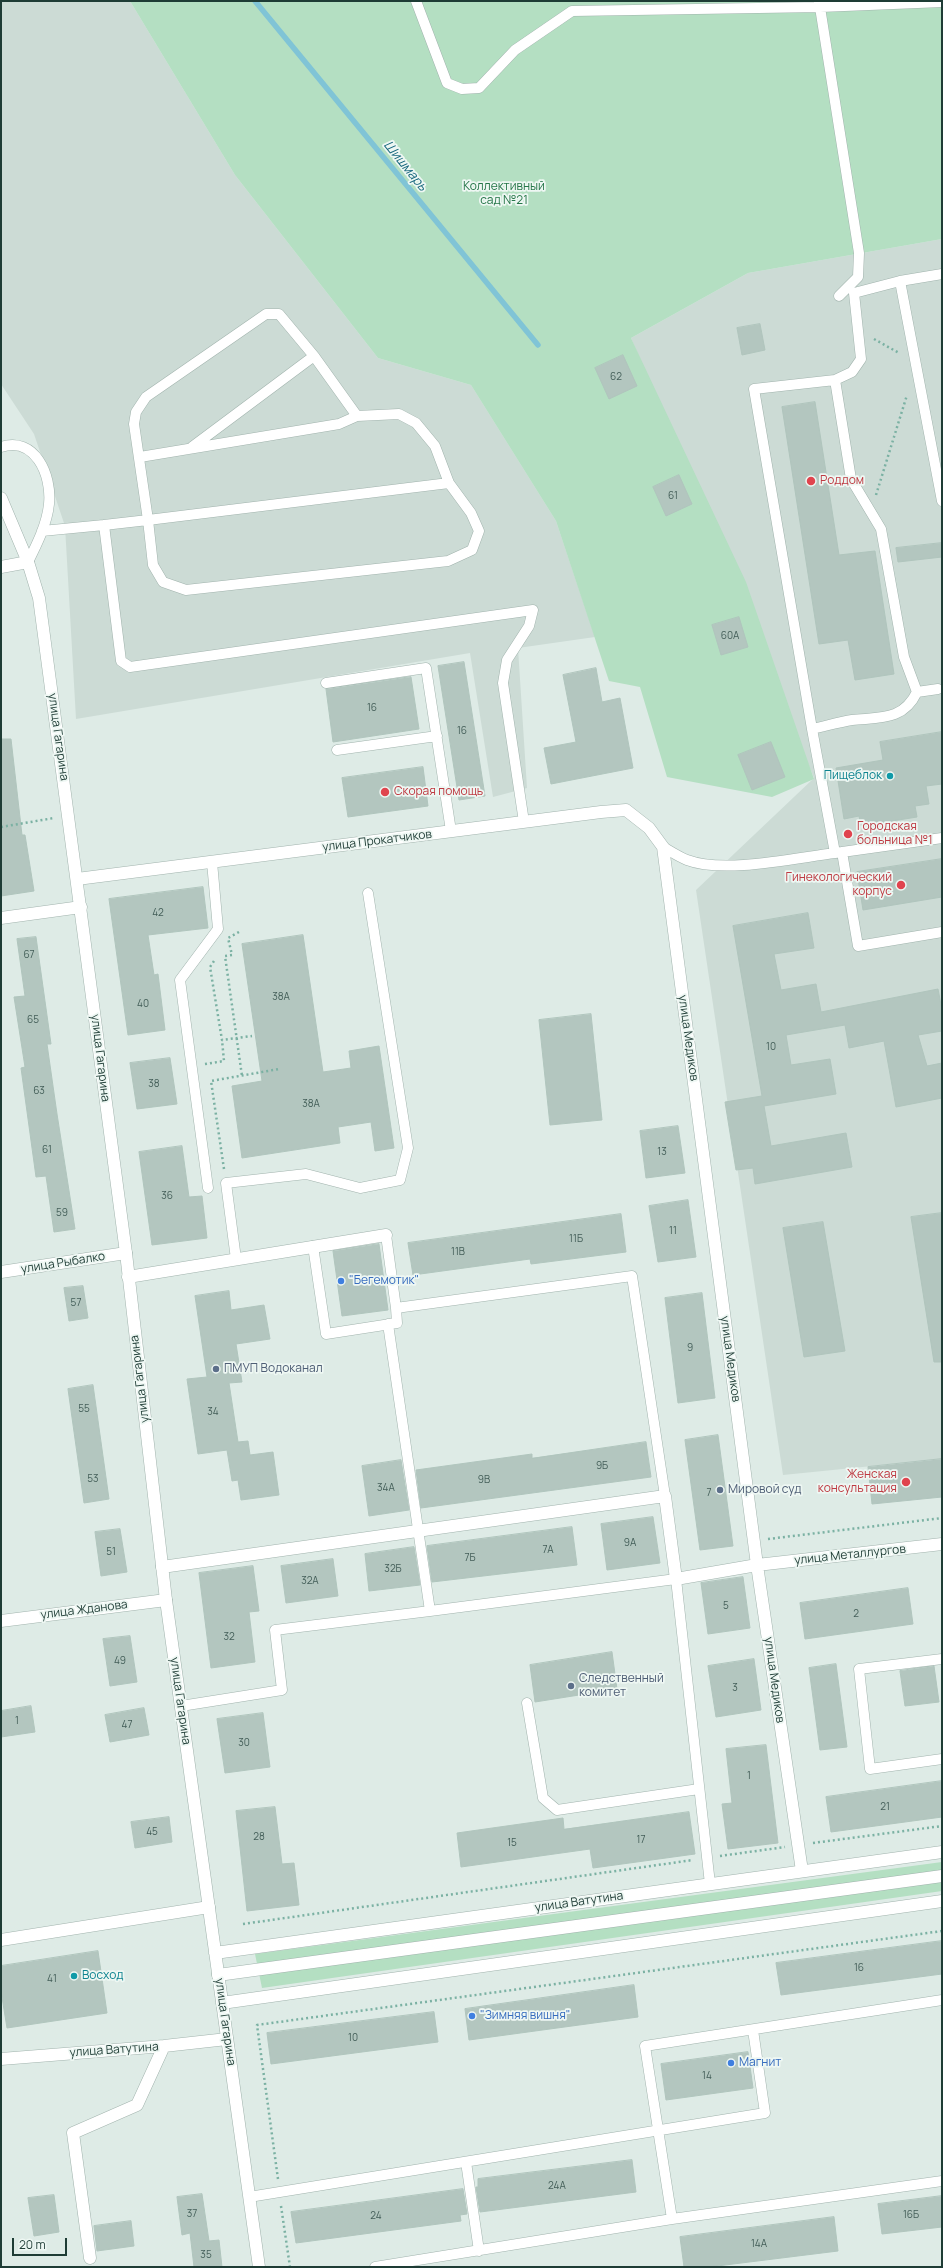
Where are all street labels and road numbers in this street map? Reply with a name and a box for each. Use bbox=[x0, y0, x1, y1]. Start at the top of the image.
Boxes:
street label: улица Гагарина bbox=[45, 692, 71, 782]
street label: улица Прокатчиков bbox=[321, 827, 433, 855]
street label: улица Медиков bbox=[675, 994, 701, 1082]
street label: улица Гагарина bbox=[87, 1013, 113, 1103]
street label: улица Рыбалко bbox=[20, 1249, 106, 1277]
street label: улица Медиков bbox=[717, 1315, 743, 1403]
street label: улица Гагарина bbox=[127, 1334, 153, 1424]
street label: улица Металлургов bbox=[794, 1542, 906, 1568]
street label: улица Жданова bbox=[40, 1598, 128, 1622]
street label: улица Медиков bbox=[761, 1636, 787, 1724]
street label: улица Гагарина bbox=[167, 1656, 193, 1746]
street label: улица Ватутина bbox=[534, 1889, 624, 1915]
street label: улица Гагарина bbox=[212, 1977, 238, 2067]
street label: улица Ватутина bbox=[69, 2040, 159, 2060]

